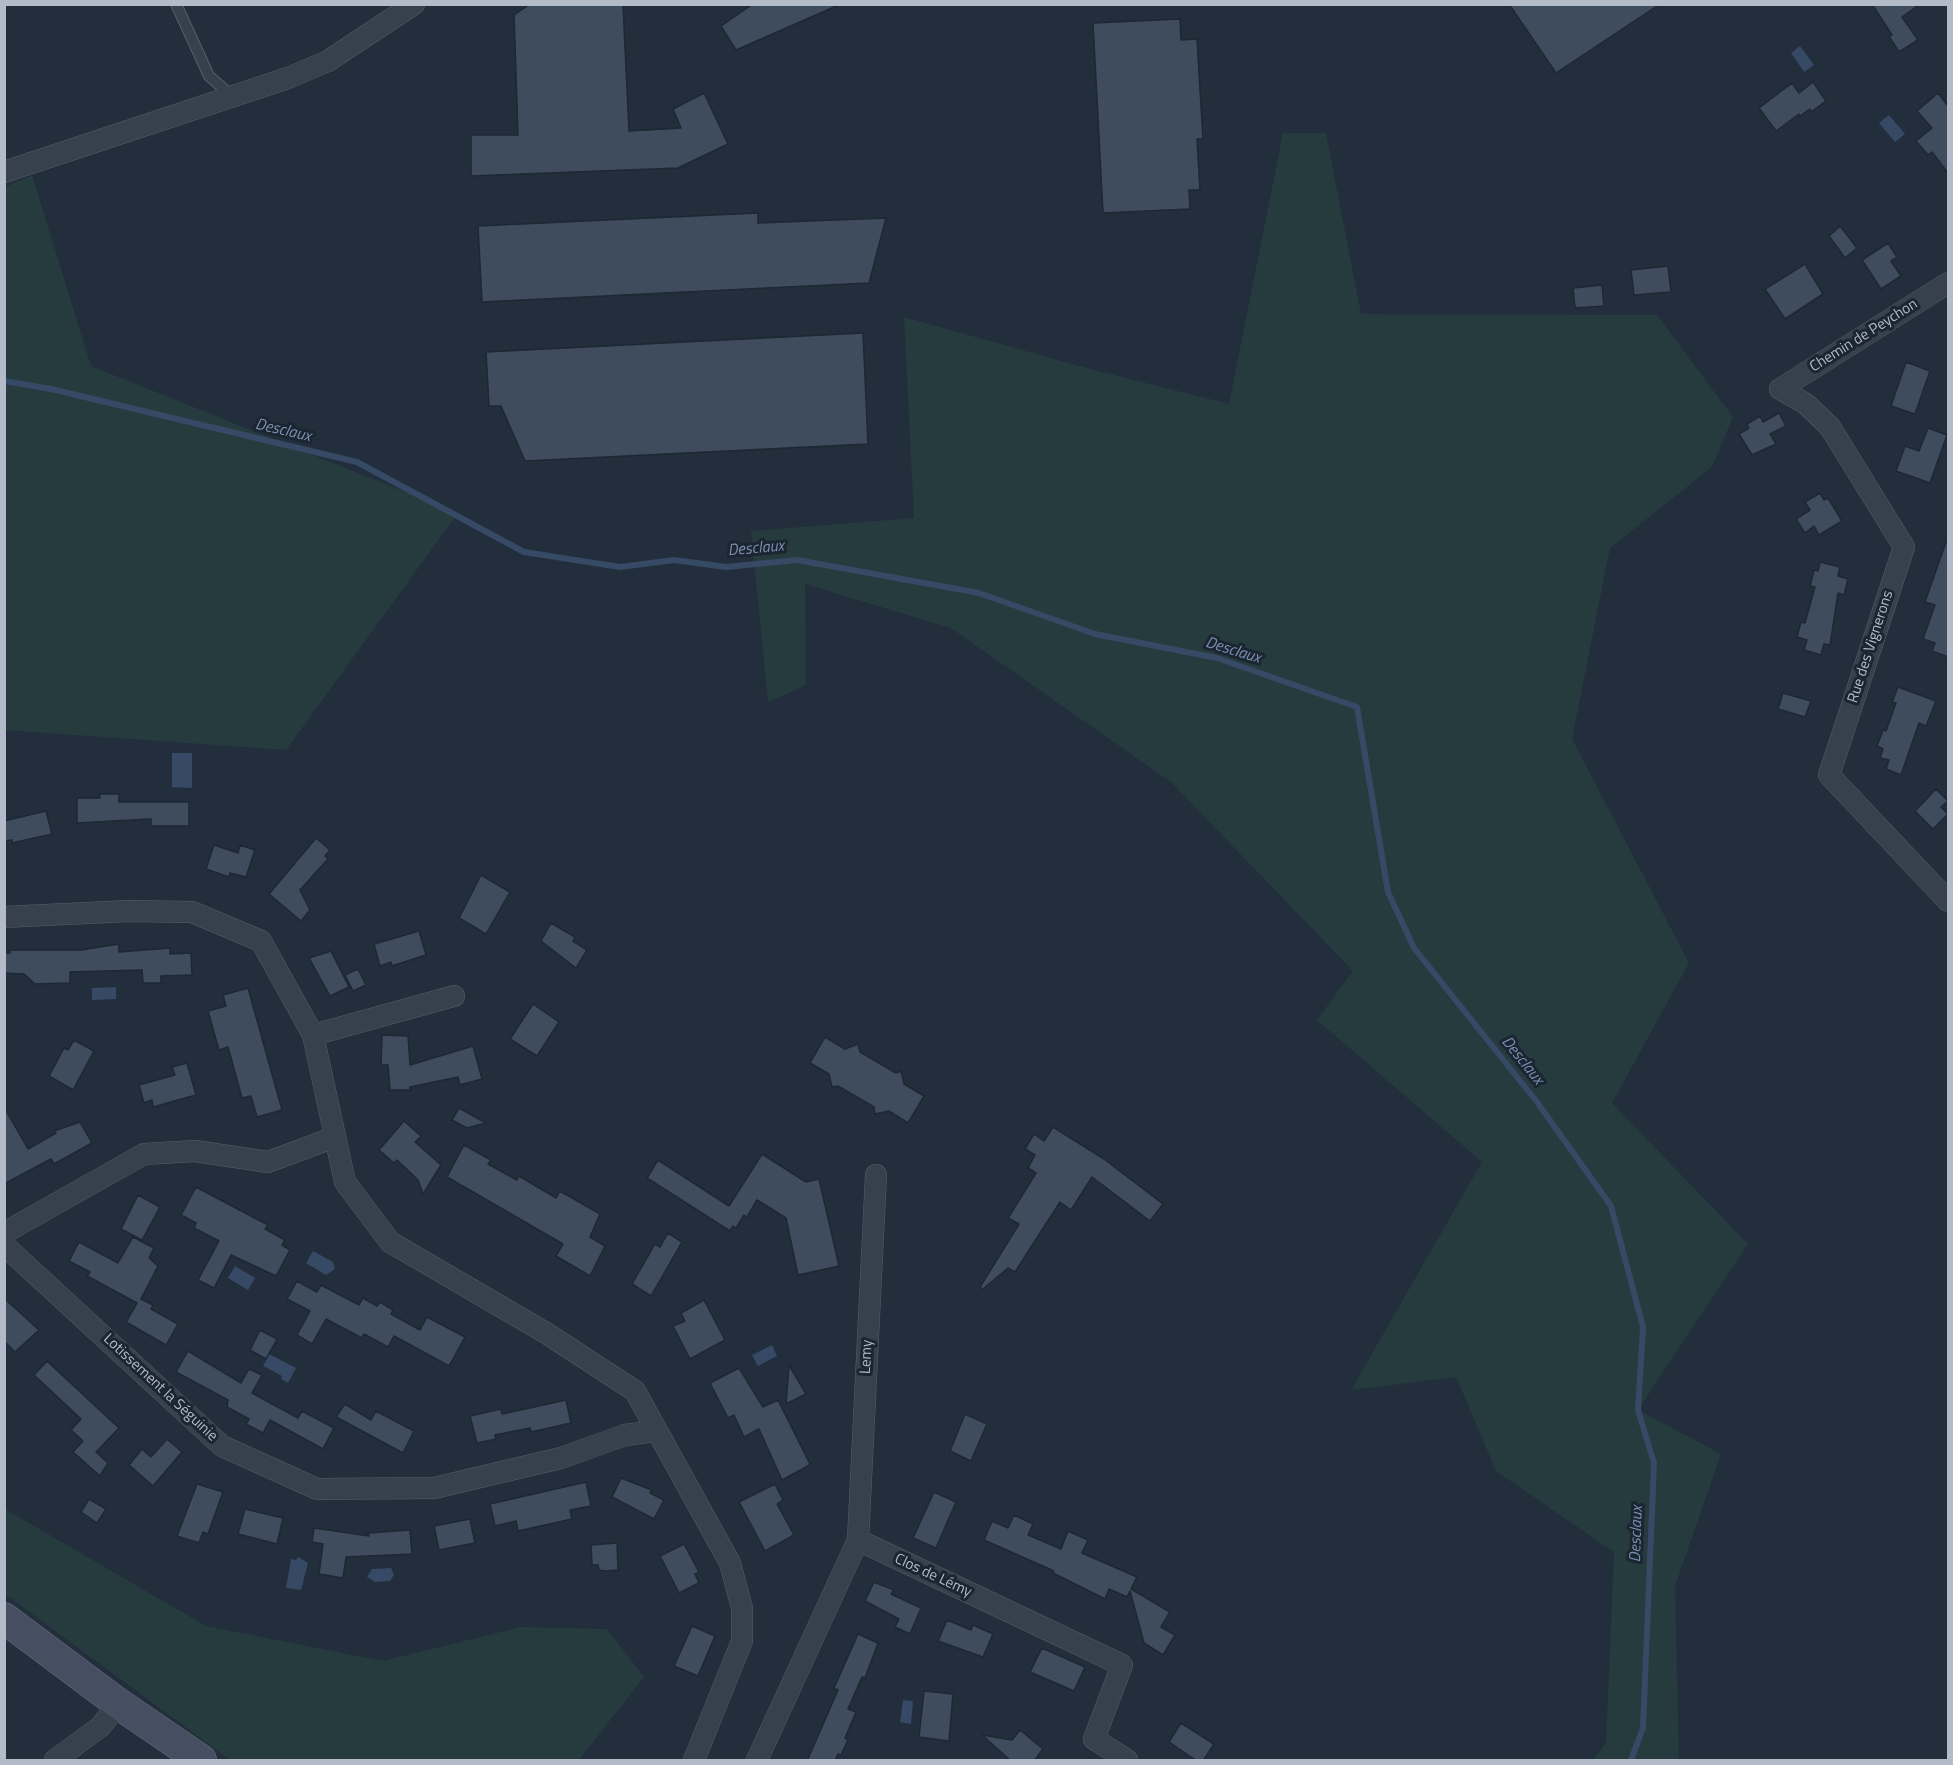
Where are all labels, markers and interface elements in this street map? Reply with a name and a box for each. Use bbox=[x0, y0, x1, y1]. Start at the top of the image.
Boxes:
street label: Chemin de Peychon bbox=[1807, 296, 1921, 376]
water label: Desclaux bbox=[253, 415, 313, 447]
water label: Desclaux bbox=[727, 537, 785, 561]
street label: Rue des Vignerons bbox=[1844, 589, 1898, 705]
water label: Desclaux bbox=[1203, 634, 1263, 668]
water label: Desclaux bbox=[1497, 1033, 1547, 1089]
street label: Lotissement la Séguinie bbox=[99, 1330, 221, 1446]
street label: Lemy bbox=[857, 1339, 877, 1375]
water label: Desclaux bbox=[1626, 1505, 1648, 1563]
street label: Clos de Lémy bbox=[892, 1550, 974, 1602]

